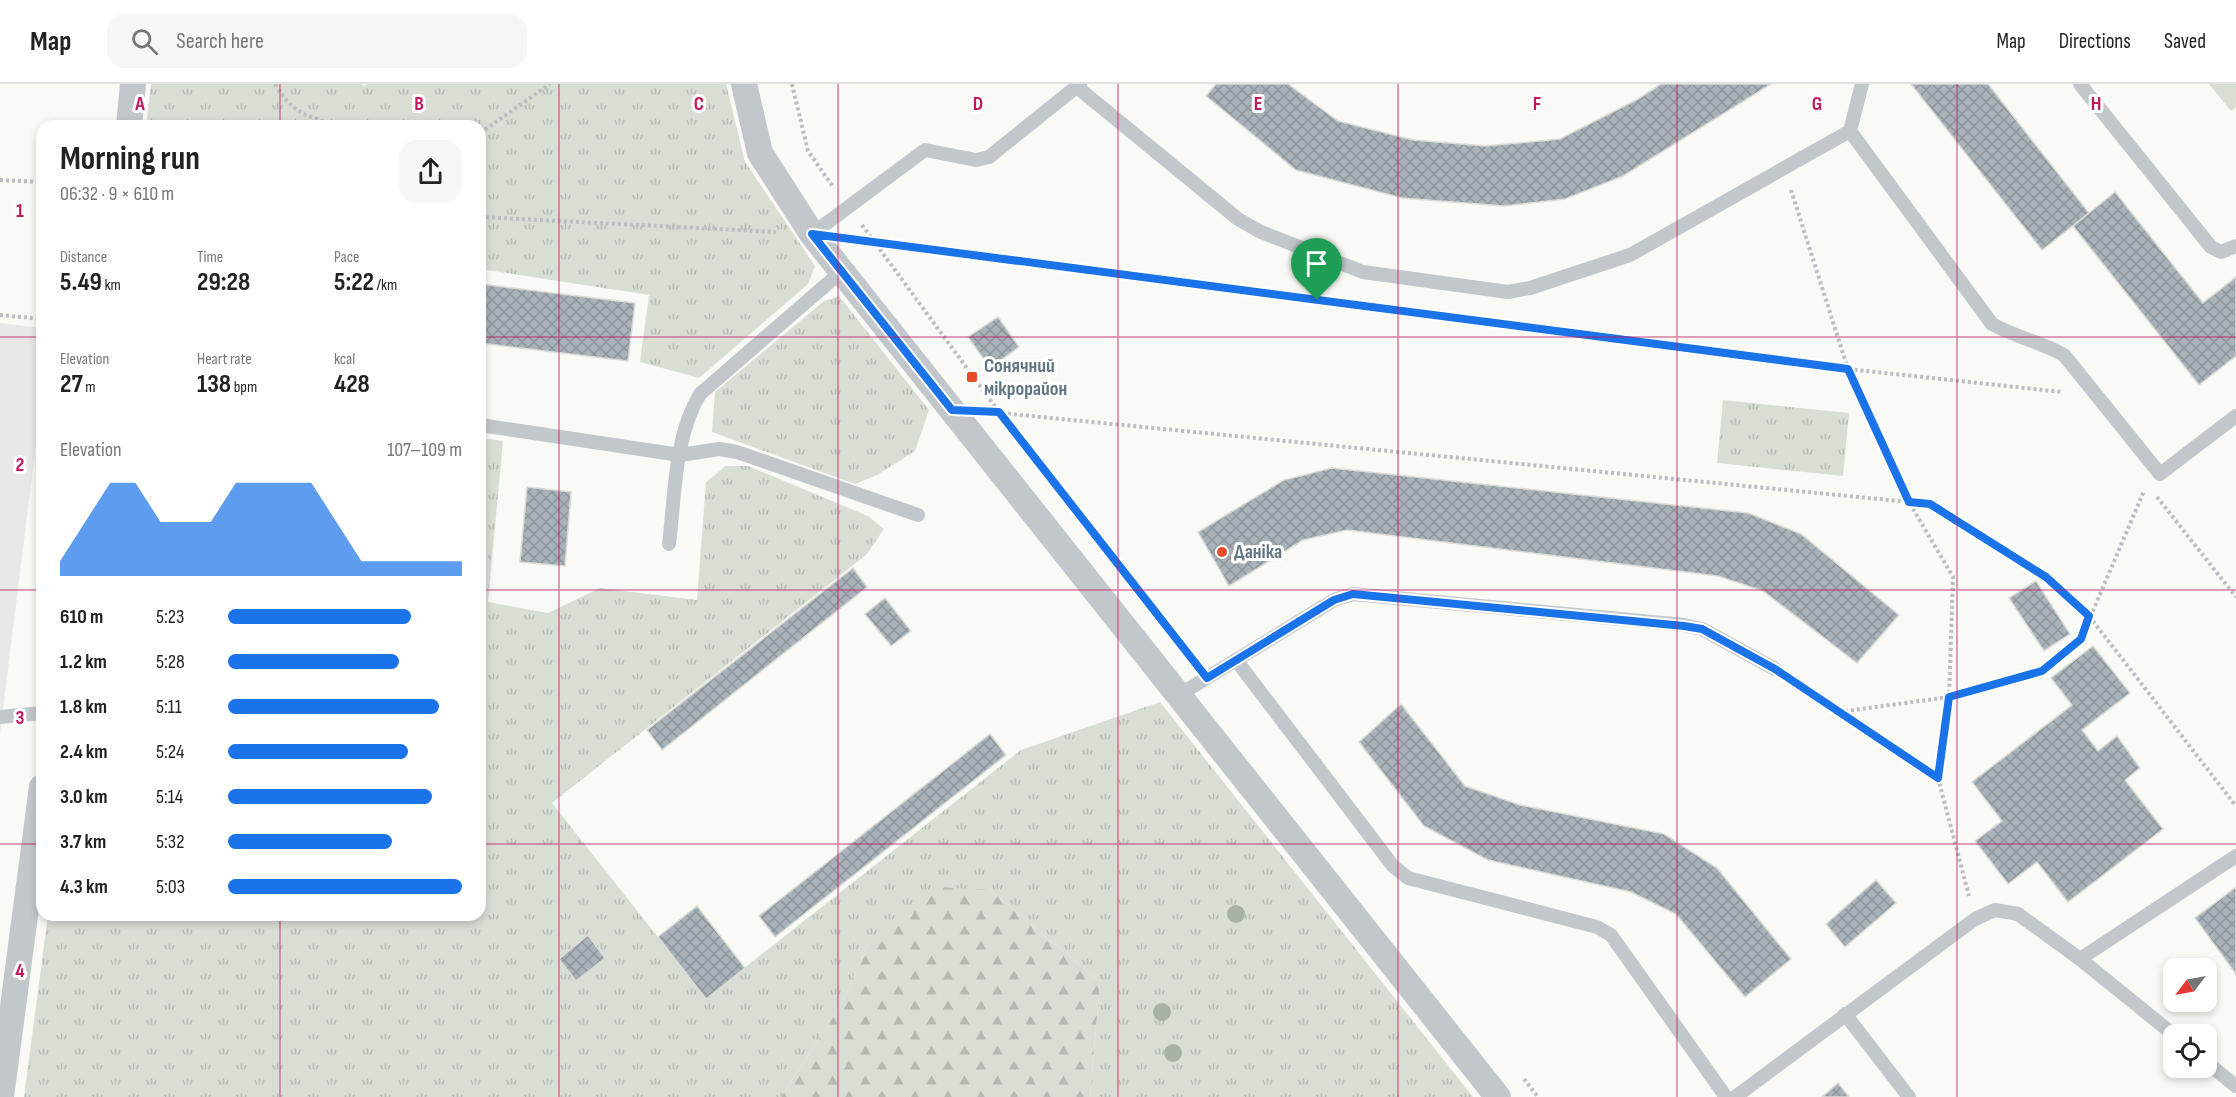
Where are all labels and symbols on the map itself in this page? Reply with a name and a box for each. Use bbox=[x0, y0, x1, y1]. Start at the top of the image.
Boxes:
text: A bbox=[134, 92, 145, 116]
text: B bbox=[414, 92, 424, 116]
text: C bbox=[694, 92, 704, 116]
text: D bbox=[973, 92, 983, 116]
text: E bbox=[1254, 92, 1262, 116]
text: F bbox=[1533, 92, 1541, 116]
text: G bbox=[1812, 92, 1822, 116]
text: H bbox=[2091, 92, 2101, 116]
text: 1 bbox=[16, 199, 24, 223]
pin bbox=[1291, 238, 1342, 300]
place label: Сонячний мікрорайон bbox=[984, 354, 1067, 401]
marker: Сонячний мікрорайон bbox=[965, 370, 979, 384]
text: 2 bbox=[16, 453, 24, 477]
place label: Даніка bbox=[1234, 540, 1282, 564]
marker: Даніка bbox=[1215, 545, 1229, 559]
text: 3 bbox=[16, 706, 25, 730]
north arrow bbox=[2163, 958, 2217, 1012]
text: 4 bbox=[15, 959, 25, 983]

